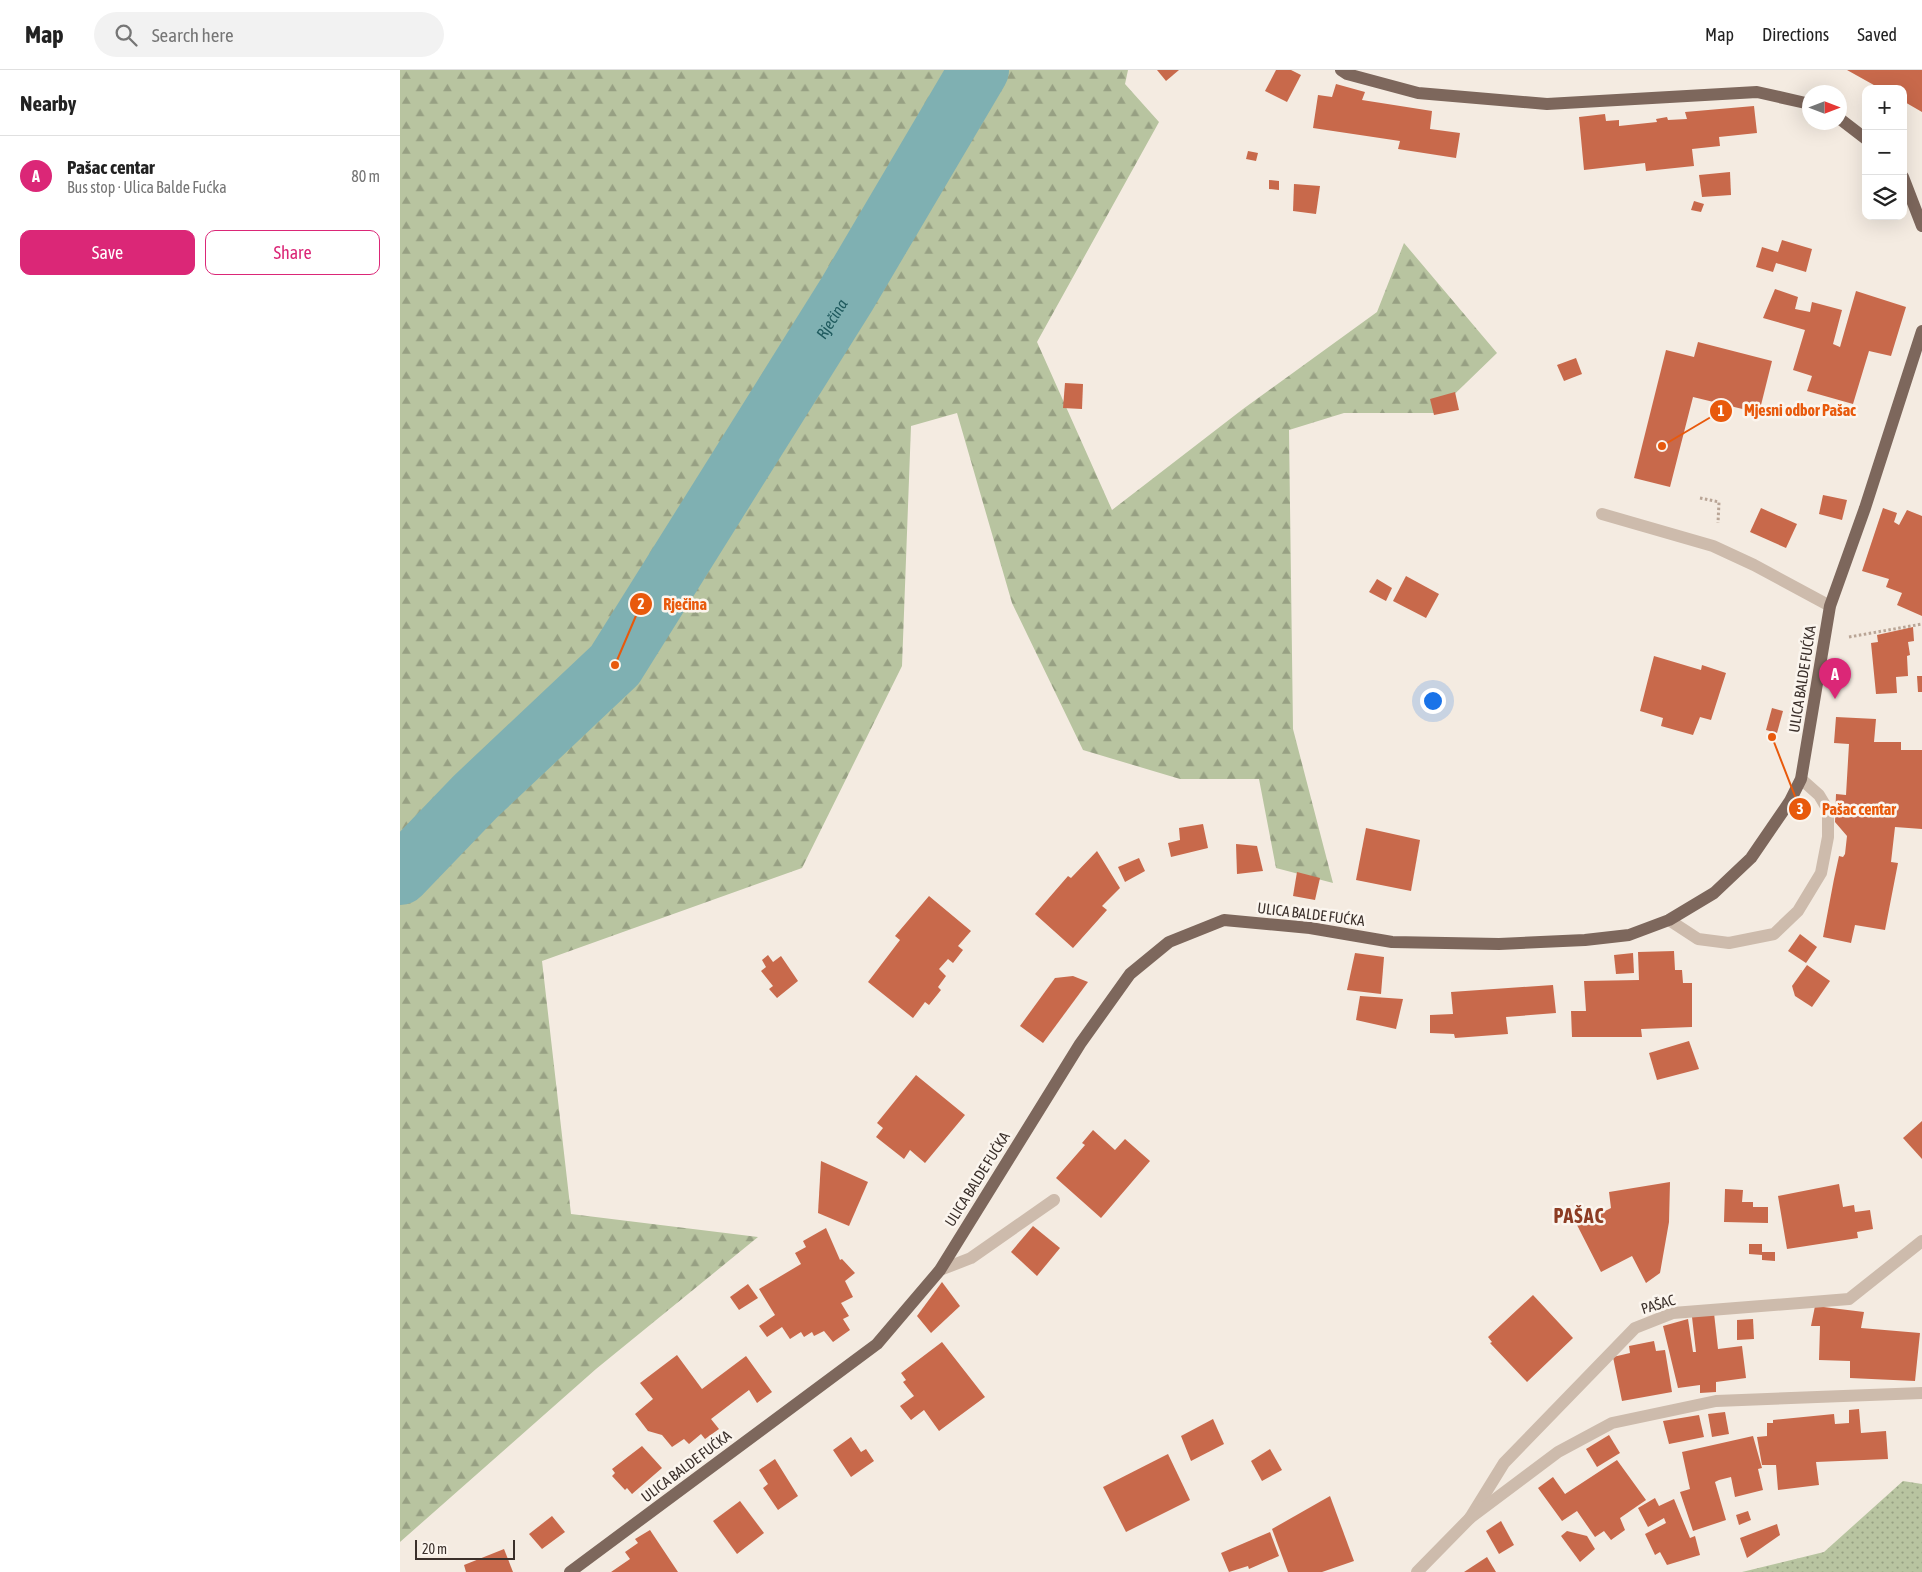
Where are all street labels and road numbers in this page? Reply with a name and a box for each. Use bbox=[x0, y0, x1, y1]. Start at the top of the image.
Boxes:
street label: ULICA BALDE FUĆKA bbox=[1785, 624, 1819, 734]
street label: ULICA BALDE FUĆKA bbox=[1256, 899, 1366, 929]
street label: ULICA BALDE FUĆKA bbox=[941, 1128, 1013, 1229]
street label: PAŠAC bbox=[1639, 1291, 1677, 1317]
street label: ULICA BALDE FUĆKA bbox=[638, 1426, 735, 1505]

